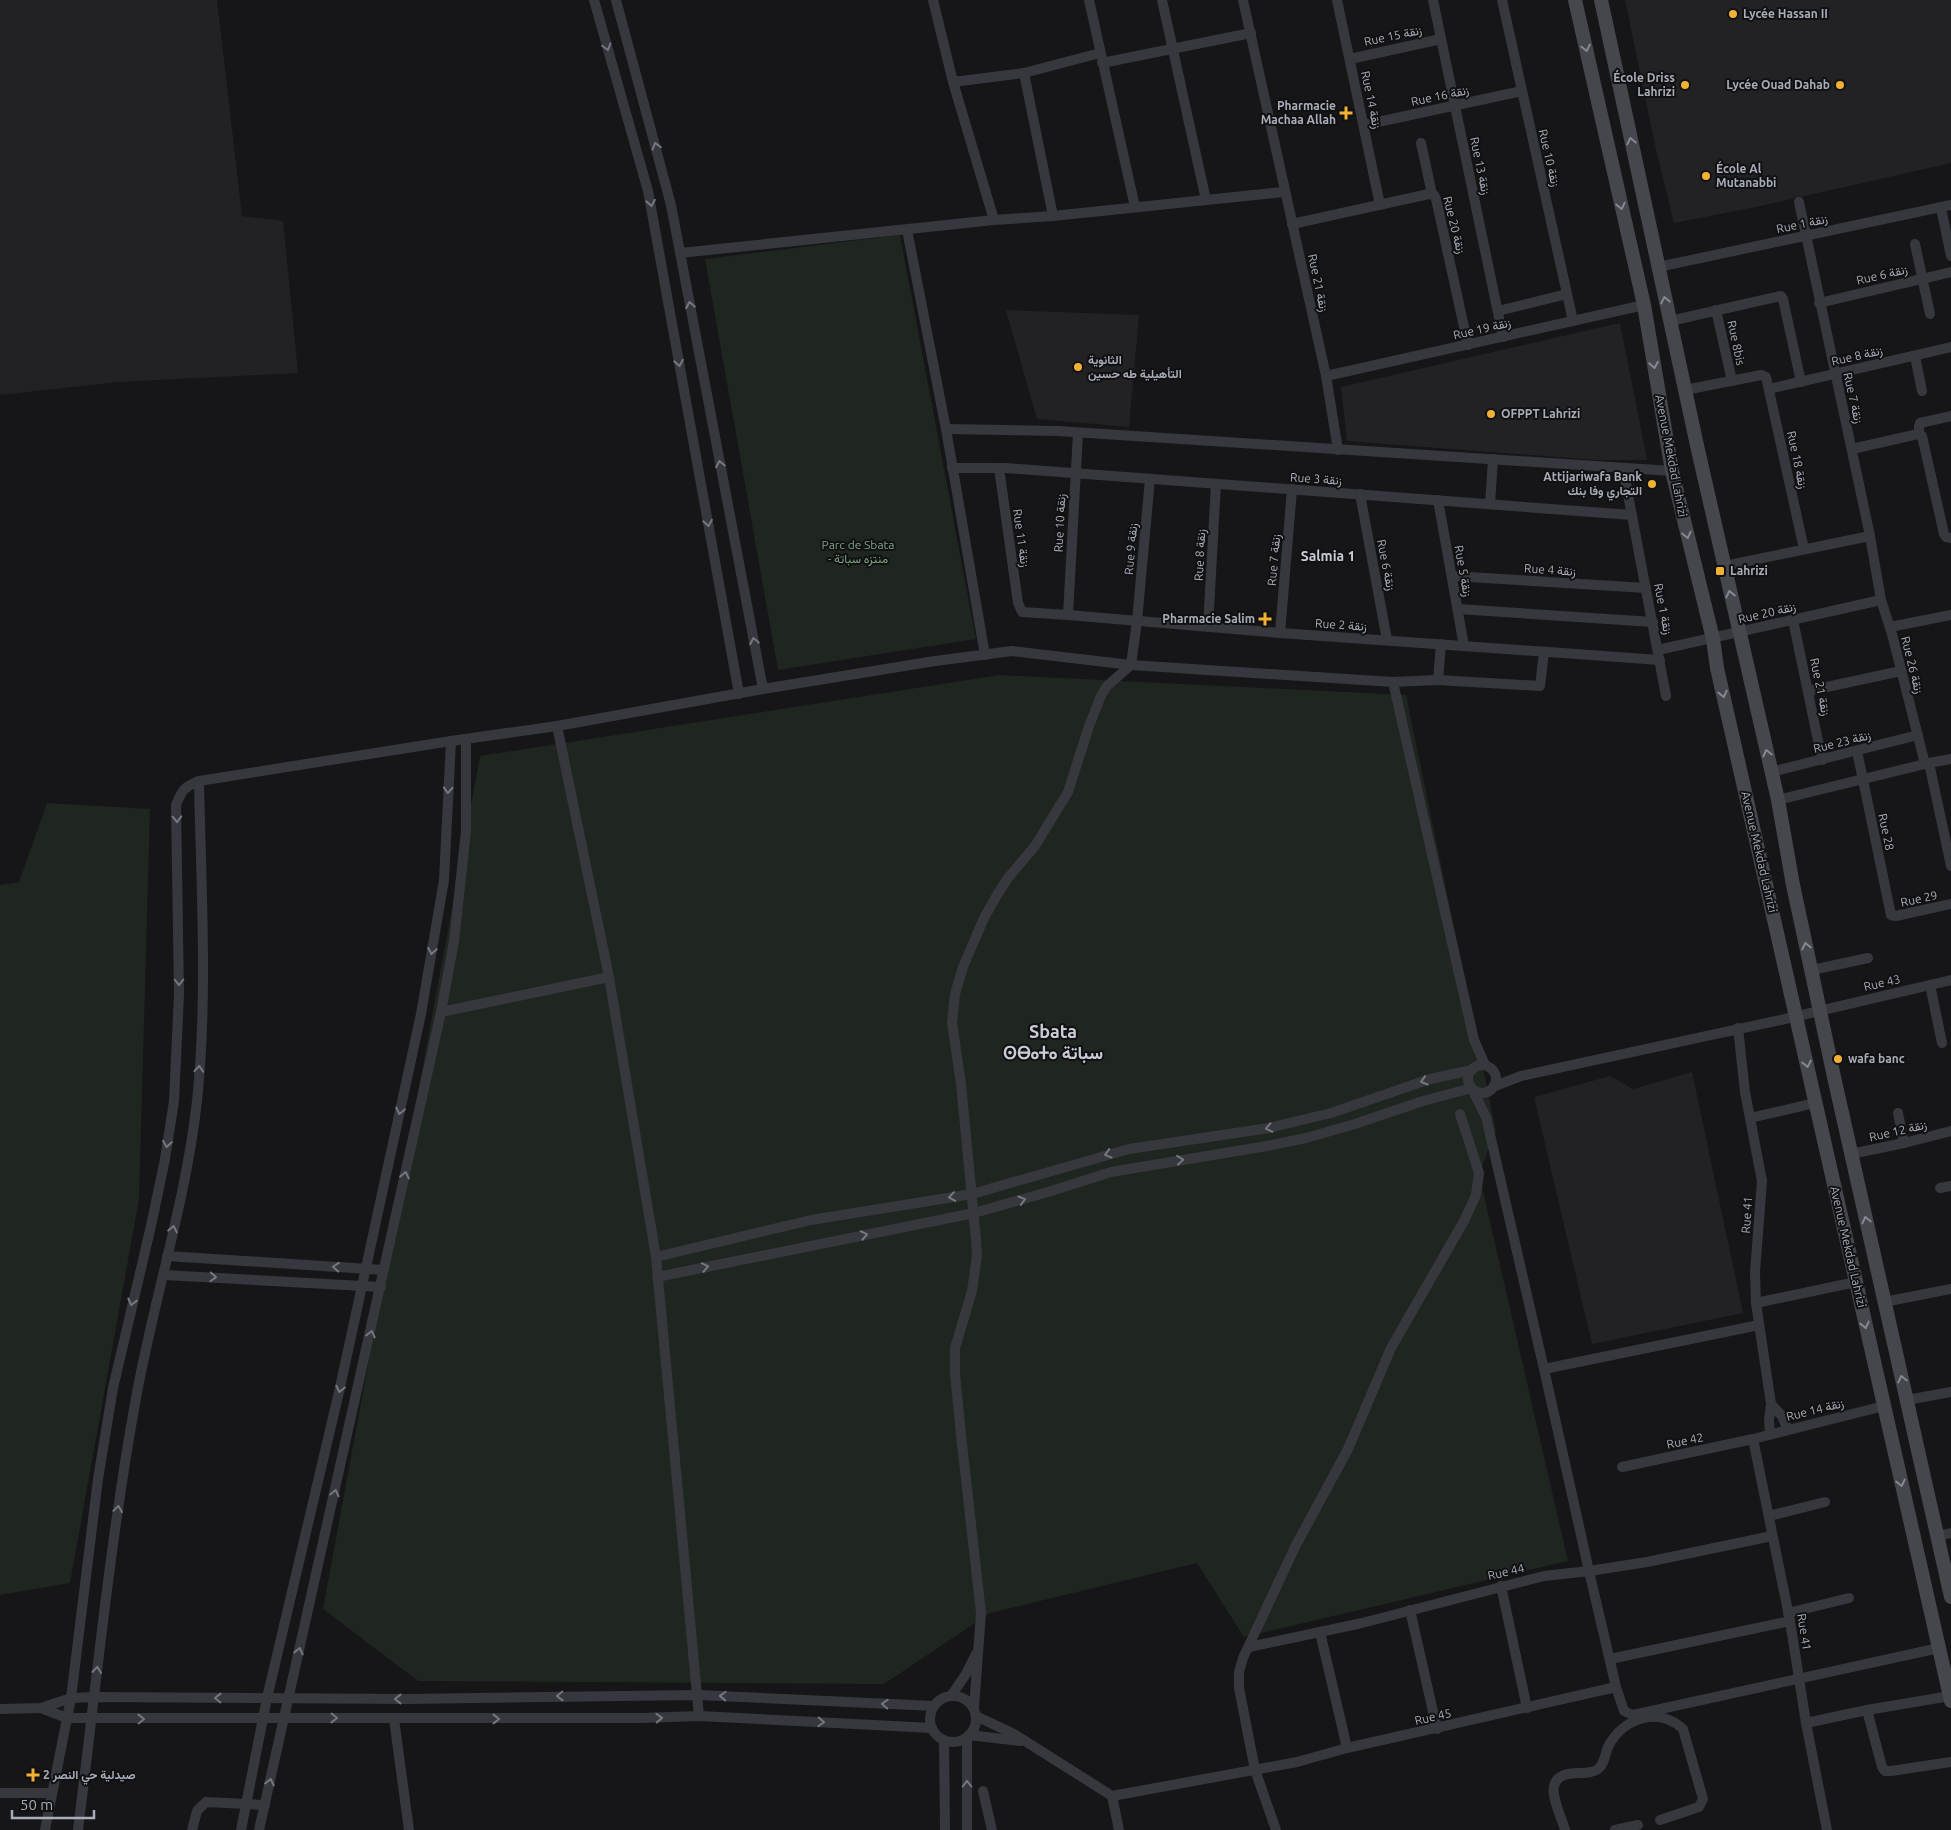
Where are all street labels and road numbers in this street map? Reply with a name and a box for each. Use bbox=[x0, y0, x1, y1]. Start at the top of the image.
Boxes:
street label: Rue 15 زنقة bbox=[1363, 23, 1423, 50]
street label: Rue 14 زنقة bbox=[1357, 70, 1384, 130]
street label: Rue 16 زنقة bbox=[1410, 83, 1470, 110]
street label: Rue 10 زنقة bbox=[1535, 128, 1562, 188]
street label: Rue 13 زنقة bbox=[1466, 136, 1493, 196]
street label: Rue 20 زنقة bbox=[1439, 195, 1468, 256]
street label: Rue 1 زنقة bbox=[1775, 212, 1829, 237]
street label: Rue 21 زنقة bbox=[1304, 253, 1331, 313]
street label: Rue 6 زنقة bbox=[1855, 262, 1909, 289]
street label: Rue 19 زنقة bbox=[1452, 316, 1512, 343]
street label: Rue 8bis bbox=[1725, 319, 1748, 367]
street label: Rue 8 زنقة bbox=[1830, 343, 1884, 370]
street label: Rue 7 زنقة bbox=[1839, 371, 1866, 425]
street label: Avenue Mekdad Lahrizi bbox=[1653, 394, 1690, 518]
street label: Rue 18 زنقة bbox=[1783, 430, 1810, 490]
street label: Rue 3 زنقة bbox=[1289, 470, 1342, 489]
street label: Rue 10 زنقة bbox=[1051, 493, 1070, 553]
street label: Rue 11 زنقة bbox=[1009, 508, 1032, 568]
street label: Rue 9 زنقة bbox=[1122, 522, 1141, 576]
street label: Rue 8 زنقة bbox=[1192, 529, 1209, 581]
street label: Rue 7 زنقة bbox=[1265, 533, 1284, 587]
street label: Rue 6 زنقة bbox=[1373, 538, 1398, 592]
street label: Rue 5 زنقة bbox=[1451, 544, 1474, 598]
street label: Rue 4 زنقة bbox=[1523, 561, 1576, 580]
street label: Rue 1 زنقة bbox=[1650, 582, 1675, 636]
street label: Rue 20 زنقة bbox=[1737, 600, 1797, 627]
street label: Rue 2 زنقة bbox=[1314, 616, 1367, 635]
street label: Rue 26 زنقة bbox=[1897, 635, 1926, 696]
street label: Rue 21 زنقة bbox=[1806, 657, 1833, 717]
street label: Rue 23 زنقة bbox=[1812, 728, 1873, 757]
street label: Avenue Mekdad Lahrizi bbox=[1739, 790, 1780, 914]
street label: Rue 28 bbox=[1876, 812, 1897, 852]
street label: Rue 29 bbox=[1899, 888, 1938, 909]
street label: Rue 43 bbox=[1862, 972, 1901, 993]
street label: Rue 12 زنقة bbox=[1868, 1118, 1928, 1145]
street label: Avenue Mekdad Lahrizi bbox=[1828, 1185, 1869, 1309]
street label: Rue 41 bbox=[1739, 1196, 1754, 1234]
street label: Rue 14 زنقة bbox=[1785, 1396, 1846, 1425]
street label: Rue 42 bbox=[1665, 1430, 1704, 1451]
street label: Rue 44 bbox=[1486, 1561, 1526, 1582]
street label: Rue 41 bbox=[1795, 1613, 1814, 1651]
street label: Rue 45 bbox=[1413, 1706, 1452, 1727]

